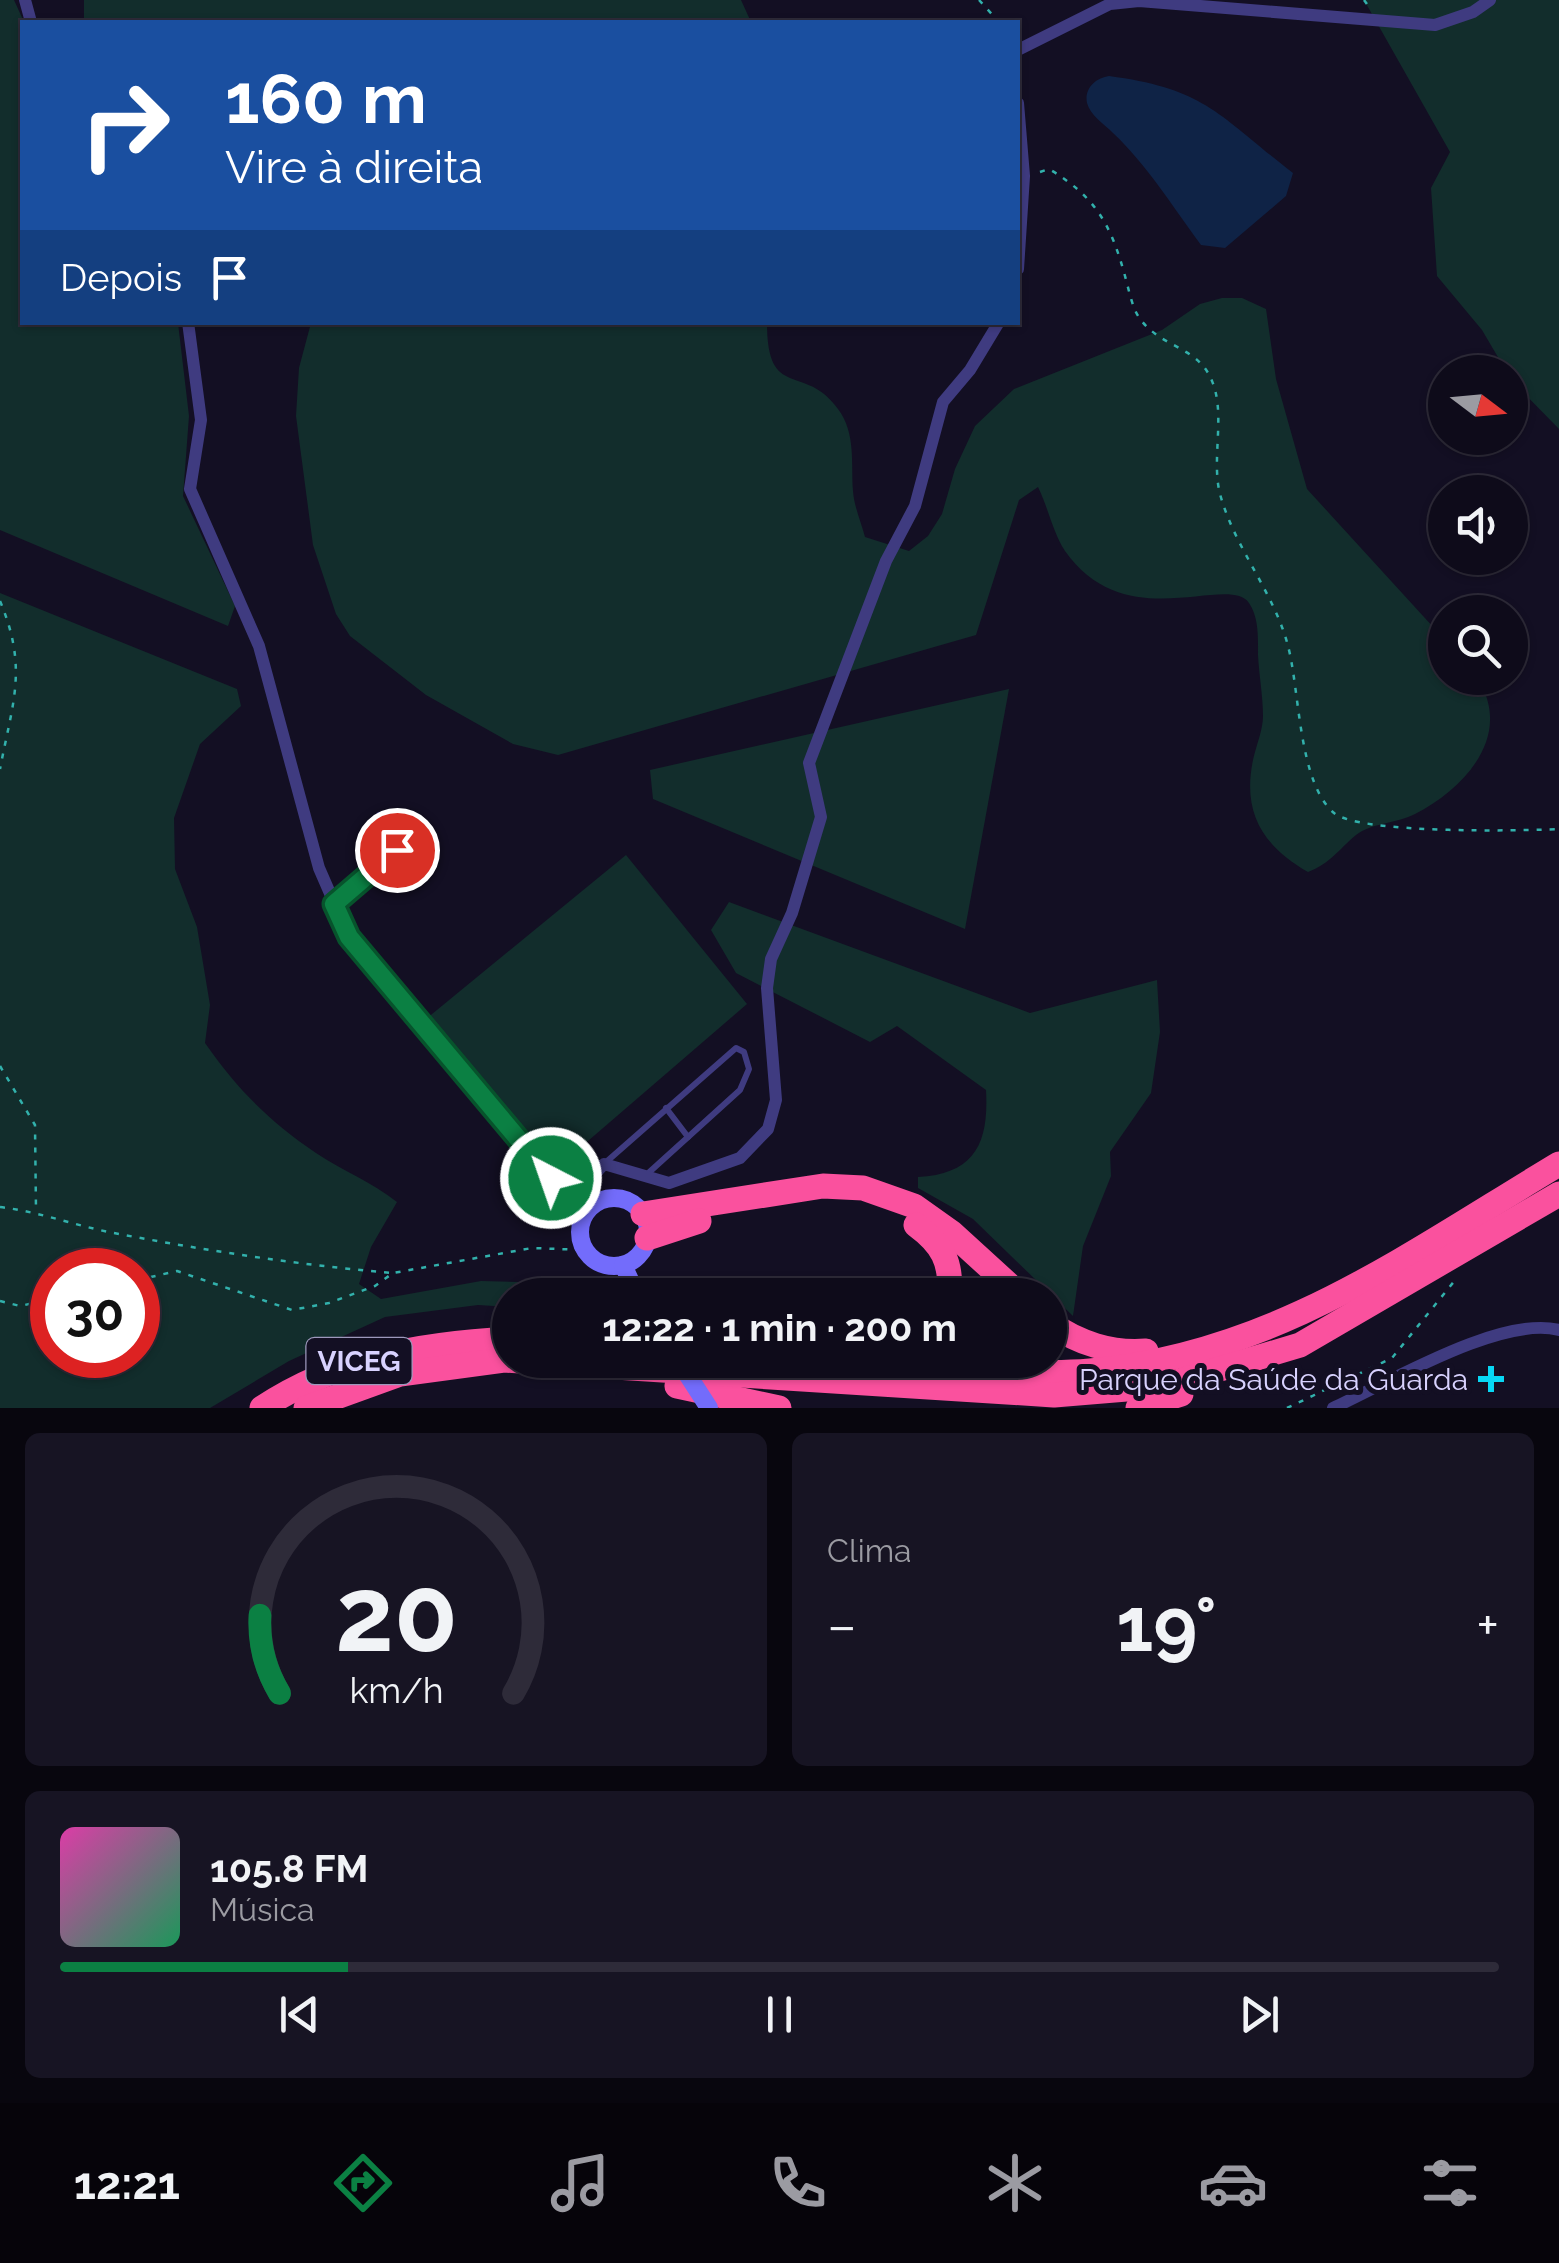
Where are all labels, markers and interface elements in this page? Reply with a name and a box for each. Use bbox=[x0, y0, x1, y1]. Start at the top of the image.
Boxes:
text: 160 m bbox=[225, 57, 427, 139]
icon: right bbox=[60, 60, 190, 190]
text: Vire à direita bbox=[225, 141, 483, 194]
icon: arrive bbox=[202, 250, 257, 305]
text: Depois bbox=[60, 255, 182, 300]
north arrow bbox=[1428, 355, 1528, 455]
map controls bbox=[1428, 355, 1528, 695]
button: sound bbox=[1428, 475, 1528, 575]
button: search bbox=[1428, 595, 1528, 695]
pin bbox=[355, 808, 440, 893]
icon: arrive bbox=[370, 823, 425, 878]
position arrow bbox=[499, 1126, 603, 1230]
speed limit sign: 30 bbox=[30, 1248, 160, 1378]
text: 12:22 · 1 min · 200 m bbox=[602, 1305, 957, 1350]
road number: VICEG bbox=[306, 1338, 412, 1384]
place label: Parque da Saúde da Guarda bbox=[1079, 1362, 1468, 1397]
marker: Parque da Saúde da Guarda bbox=[1478, 1366, 1504, 1392]
text: Clima bbox=[827, 1532, 911, 1569]
text: 20 bbox=[335, 1553, 457, 1675]
text: 19° bbox=[1116, 1580, 1217, 1669]
text: − bbox=[827, 1593, 857, 1658]
text: + bbox=[1476, 1593, 1499, 1658]
text: km/h bbox=[349, 1669, 443, 1711]
text: 105.8 FM bbox=[210, 1846, 368, 1891]
text: Música bbox=[210, 1891, 315, 1928]
icon: previous bbox=[272, 1987, 327, 2042]
icon: pause bbox=[752, 1987, 807, 2042]
icon: next bbox=[1232, 1987, 1287, 2042]
icon: directions bbox=[328, 2148, 398, 2218]
icon: music bbox=[545, 2148, 615, 2218]
icon: phone bbox=[763, 2148, 833, 2218]
icon: climate bbox=[980, 2148, 1050, 2218]
icon: car bbox=[1198, 2148, 1268, 2218]
icon: filters bbox=[1415, 2148, 1485, 2218]
text: 12:21 bbox=[74, 2157, 180, 2210]

